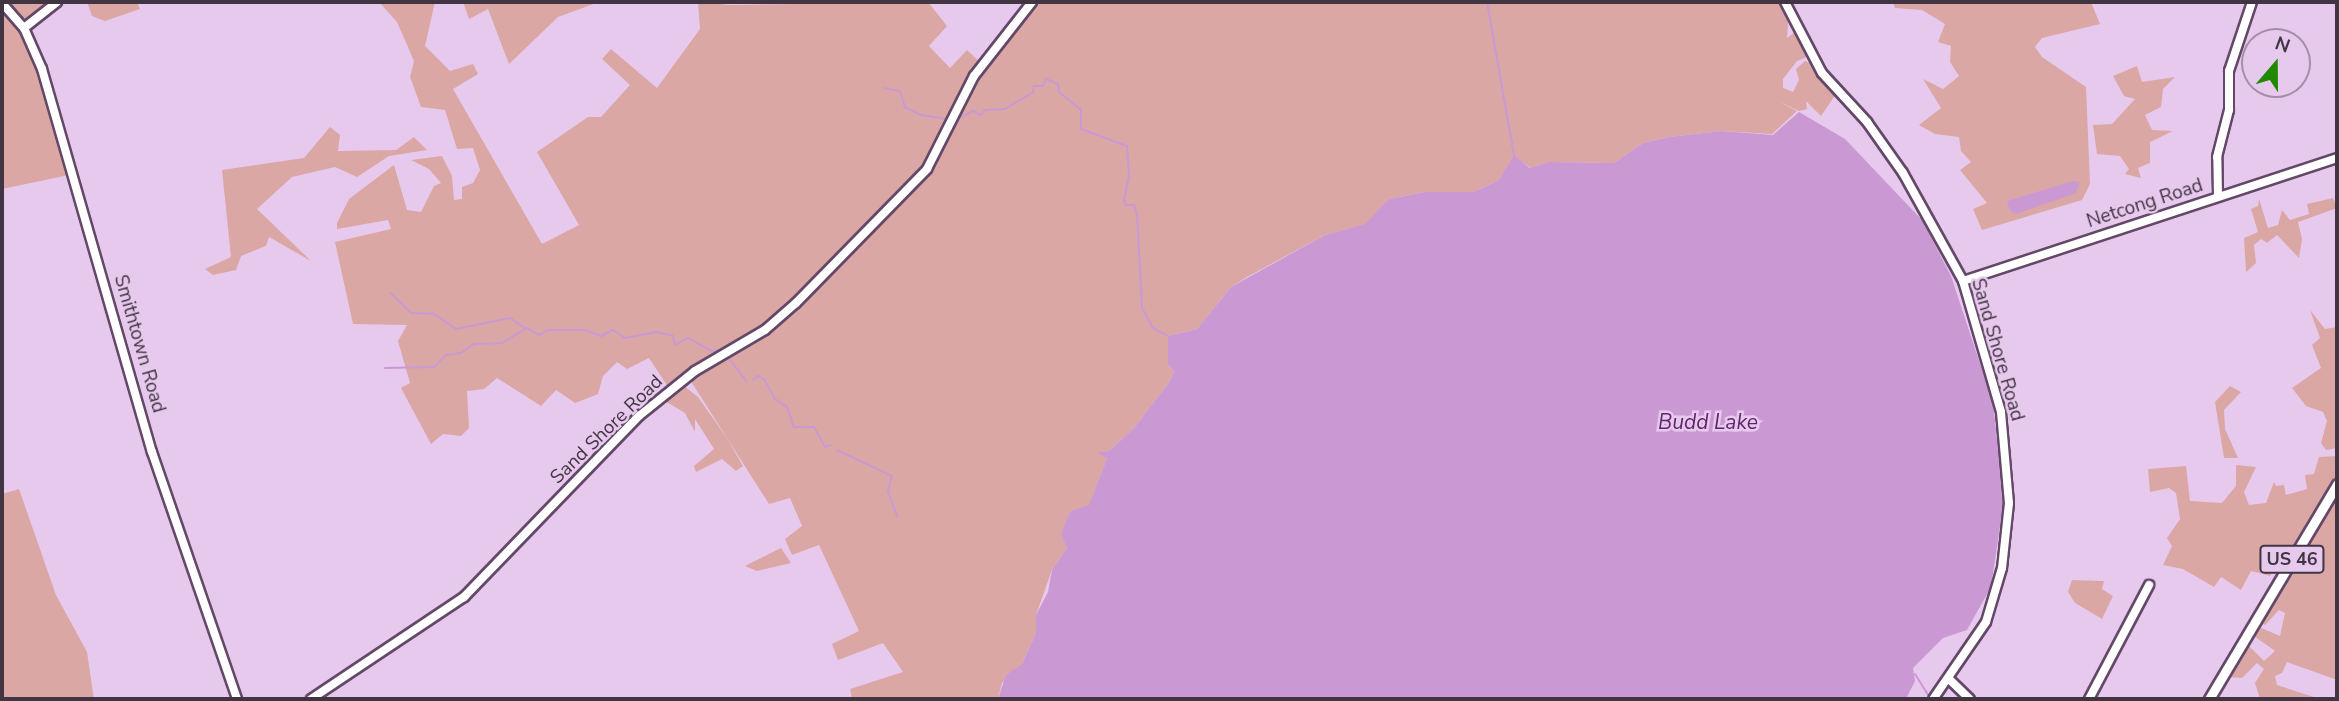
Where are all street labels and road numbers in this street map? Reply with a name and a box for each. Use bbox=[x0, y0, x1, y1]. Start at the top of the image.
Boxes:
street label: Netcong Road bbox=[2084, 174, 2206, 234]
street label: Smithtown Road bbox=[108, 272, 170, 416]
street label: Sand Shore Road bbox=[1966, 276, 2028, 424]
street label: Sand Shore Road bbox=[546, 371, 668, 489]
road number: US 46 bbox=[2259, 544, 2325, 574]

